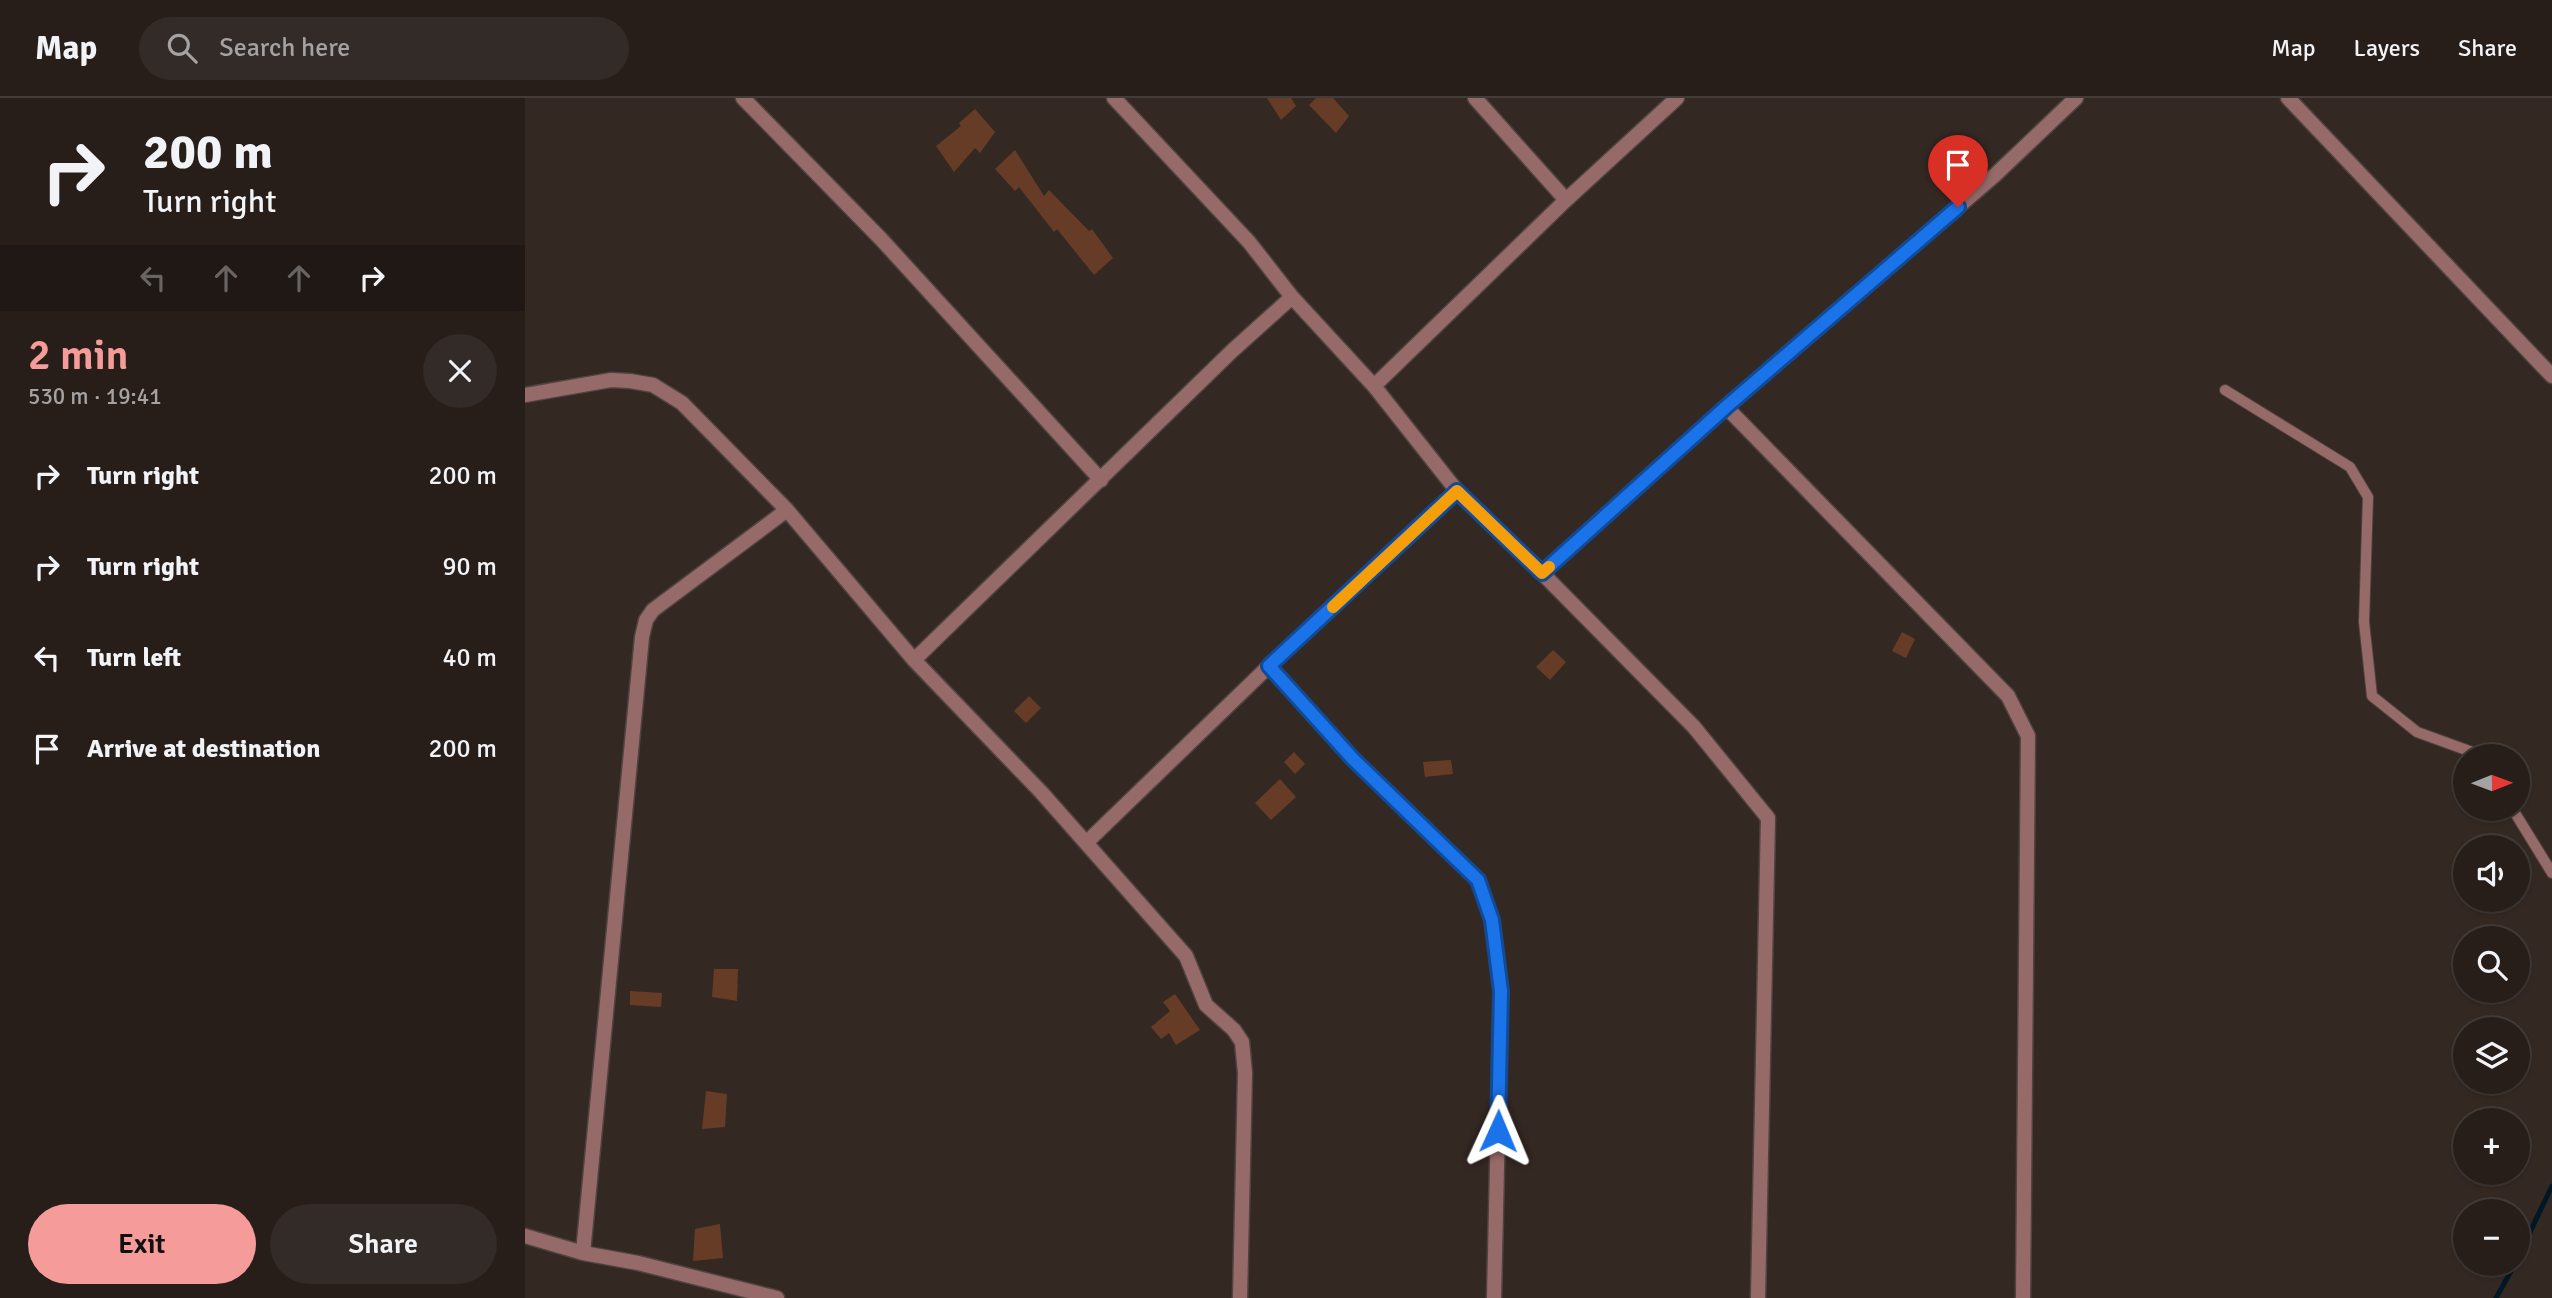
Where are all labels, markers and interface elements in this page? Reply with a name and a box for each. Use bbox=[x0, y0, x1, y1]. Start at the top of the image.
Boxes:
search box bbox=[139, 17, 629, 80]
text: Map bbox=[35, 28, 97, 69]
icon: search bbox=[163, 29, 201, 67]
text: Search here bbox=[219, 32, 350, 64]
text: Map bbox=[2271, 33, 2316, 63]
text: Layers bbox=[2354, 33, 2420, 63]
text: Share bbox=[2458, 33, 2517, 63]
text: 200 m bbox=[143, 122, 273, 182]
icon: right bbox=[28, 126, 119, 217]
pin bbox=[1928, 135, 1988, 207]
icon: arrive bbox=[1939, 146, 1977, 184]
text: Turn right bbox=[143, 182, 276, 221]
icon: left bbox=[134, 259, 172, 297]
icon: ahead bbox=[207, 259, 245, 297]
icon: ahead bbox=[280, 259, 318, 297]
icon: right bbox=[353, 259, 391, 297]
text: 2 min bbox=[28, 330, 129, 381]
button: close bbox=[423, 334, 497, 408]
text: 530 m · 19:41 bbox=[28, 382, 162, 411]
icon: right bbox=[28, 457, 66, 495]
text: Turn right bbox=[87, 460, 199, 492]
text: 200 m bbox=[428, 460, 497, 492]
icon: right bbox=[28, 548, 66, 586]
text: Turn right bbox=[87, 551, 199, 583]
text: 90 m bbox=[442, 551, 497, 583]
icon: left bbox=[28, 639, 66, 677]
text: Turn left bbox=[87, 642, 181, 674]
text: 40 m bbox=[442, 642, 497, 674]
icon: arrive bbox=[28, 730, 66, 768]
text: Arrive at destination bbox=[87, 733, 320, 765]
text: 200 m bbox=[428, 733, 497, 765]
north arrow bbox=[2453, 744, 2531, 821]
map controls bbox=[2453, 744, 2530, 1276]
button: sound bbox=[2453, 835, 2530, 912]
button: search bbox=[2453, 926, 2530, 1003]
button: layers bbox=[2453, 1017, 2530, 1094]
position arrow bbox=[1461, 1094, 1535, 1168]
button: + bbox=[2453, 1108, 2530, 1185]
button: − bbox=[2453, 1199, 2530, 1276]
button: Exit bbox=[28, 1204, 256, 1284]
button: Share bbox=[270, 1204, 497, 1284]

